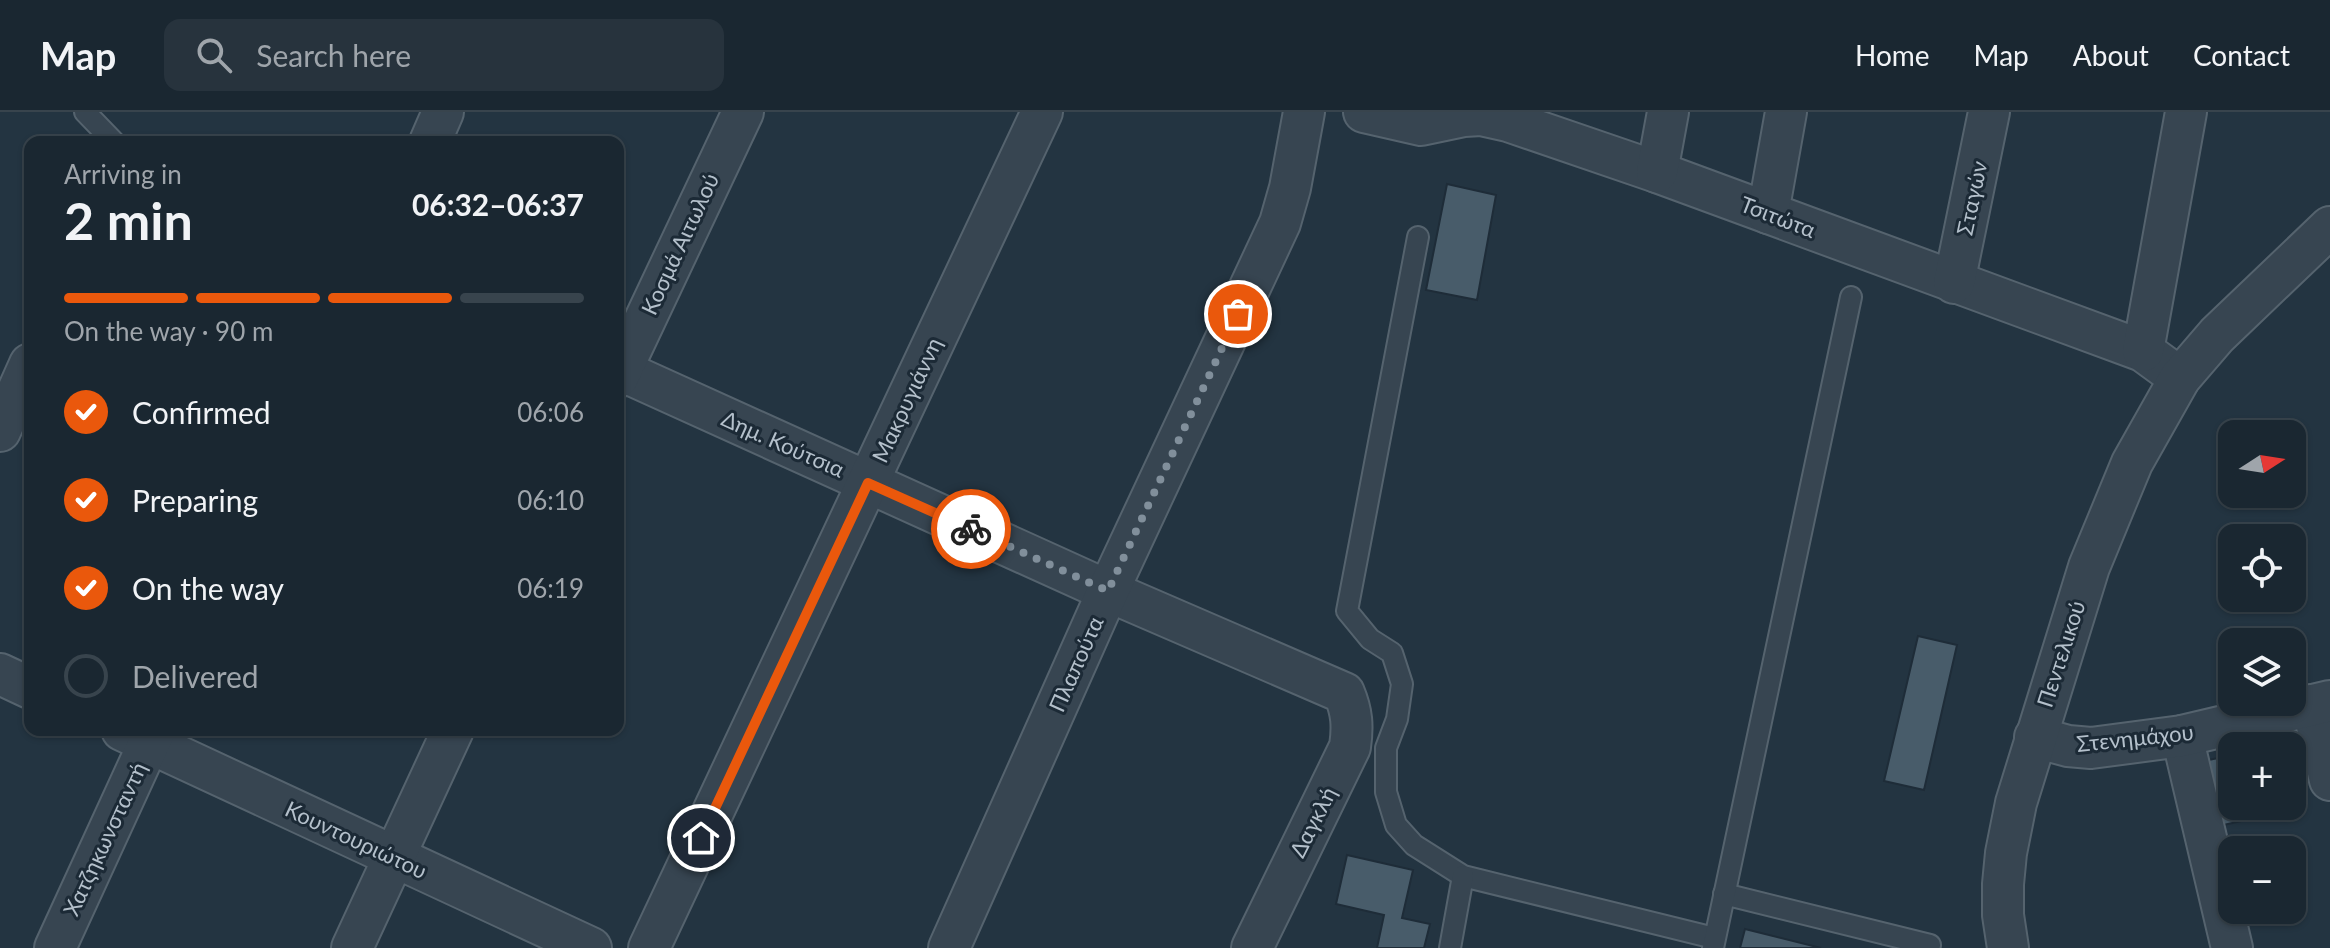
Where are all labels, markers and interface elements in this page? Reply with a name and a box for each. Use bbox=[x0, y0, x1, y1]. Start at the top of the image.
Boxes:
search box bbox=[164, 19, 724, 91]
text: Map bbox=[40, 32, 116, 78]
icon: search bbox=[192, 33, 236, 77]
text: Search here bbox=[256, 37, 411, 73]
text: Home bbox=[1855, 38, 1930, 72]
text: Map bbox=[1974, 38, 2029, 72]
text: About bbox=[2073, 38, 2149, 72]
text: Contact bbox=[2193, 38, 2290, 72]
text: Arriving in bbox=[64, 158, 182, 190]
street label: Σταγών bbox=[1950, 158, 1993, 237]
street label: Κοσμά Αιτωλού bbox=[635, 169, 724, 319]
text: 06:32–06:37 bbox=[412, 186, 584, 222]
text: 2 min bbox=[64, 189, 193, 251]
street label: Τσιτώτα bbox=[1737, 190, 1820, 243]
pin bbox=[1204, 280, 1272, 348]
icon: bag bbox=[1216, 292, 1260, 336]
text: On the way · 90 m bbox=[64, 315, 273, 347]
street label: Μακρυγιάννη bbox=[866, 333, 947, 467]
icon: check bbox=[64, 390, 108, 434]
text: Confirmed bbox=[132, 394, 271, 430]
text: 06:06 bbox=[517, 396, 584, 428]
street label: Δημ. Κούτσια bbox=[718, 404, 849, 483]
north arrow bbox=[2218, 420, 2306, 508]
map controls bbox=[2218, 420, 2306, 924]
icon: check bbox=[64, 478, 108, 522]
text: Preparing bbox=[132, 482, 258, 518]
text: 06:10 bbox=[517, 484, 584, 516]
courier bbox=[931, 489, 1011, 569]
icon: bike bbox=[949, 507, 993, 551]
button: locate bbox=[2218, 524, 2306, 612]
icon: check bbox=[64, 566, 108, 610]
text: On the way bbox=[132, 570, 284, 606]
text: 06:19 bbox=[517, 572, 584, 604]
street label: Πεντελικού bbox=[2031, 597, 2090, 711]
street label: Πλαπούτα bbox=[1043, 612, 1109, 716]
button: layers bbox=[2218, 628, 2306, 716]
text: Delivered bbox=[132, 658, 259, 694]
street label: Στενημάχου bbox=[2075, 718, 2195, 757]
button: + bbox=[2218, 732, 2306, 820]
street label: Χατζηκωνσταντή bbox=[57, 758, 152, 920]
street label: Δαγκλή bbox=[1283, 782, 1342, 861]
street label: Κουντουριώτου bbox=[281, 795, 431, 884]
pin bbox=[667, 804, 735, 872]
icon: home bbox=[679, 816, 723, 860]
button: − bbox=[2218, 836, 2306, 924]

